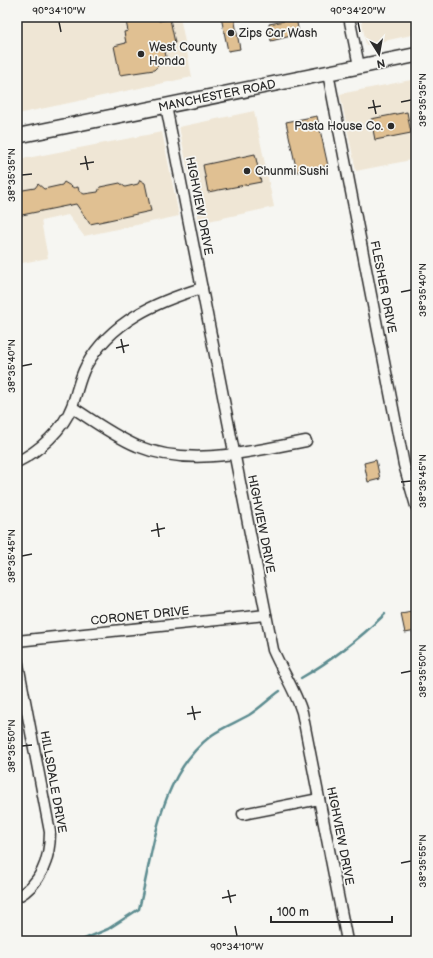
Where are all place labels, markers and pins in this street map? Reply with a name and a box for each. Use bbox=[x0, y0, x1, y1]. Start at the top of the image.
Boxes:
place label: Zips Car Wash bbox=[238, 26, 318, 41]
marker: Zips Car Wash bbox=[226, 28, 236, 38]
place label: West County Honda bbox=[149, 40, 218, 69]
marker: West County Honda bbox=[136, 49, 146, 59]
place label: Pasta House Co. bbox=[294, 119, 383, 134]
marker: Pasta House Co. bbox=[386, 121, 396, 131]
place label: Chunmi Sushi bbox=[255, 164, 329, 179]
marker: Chunmi Sushi bbox=[242, 166, 252, 176]

